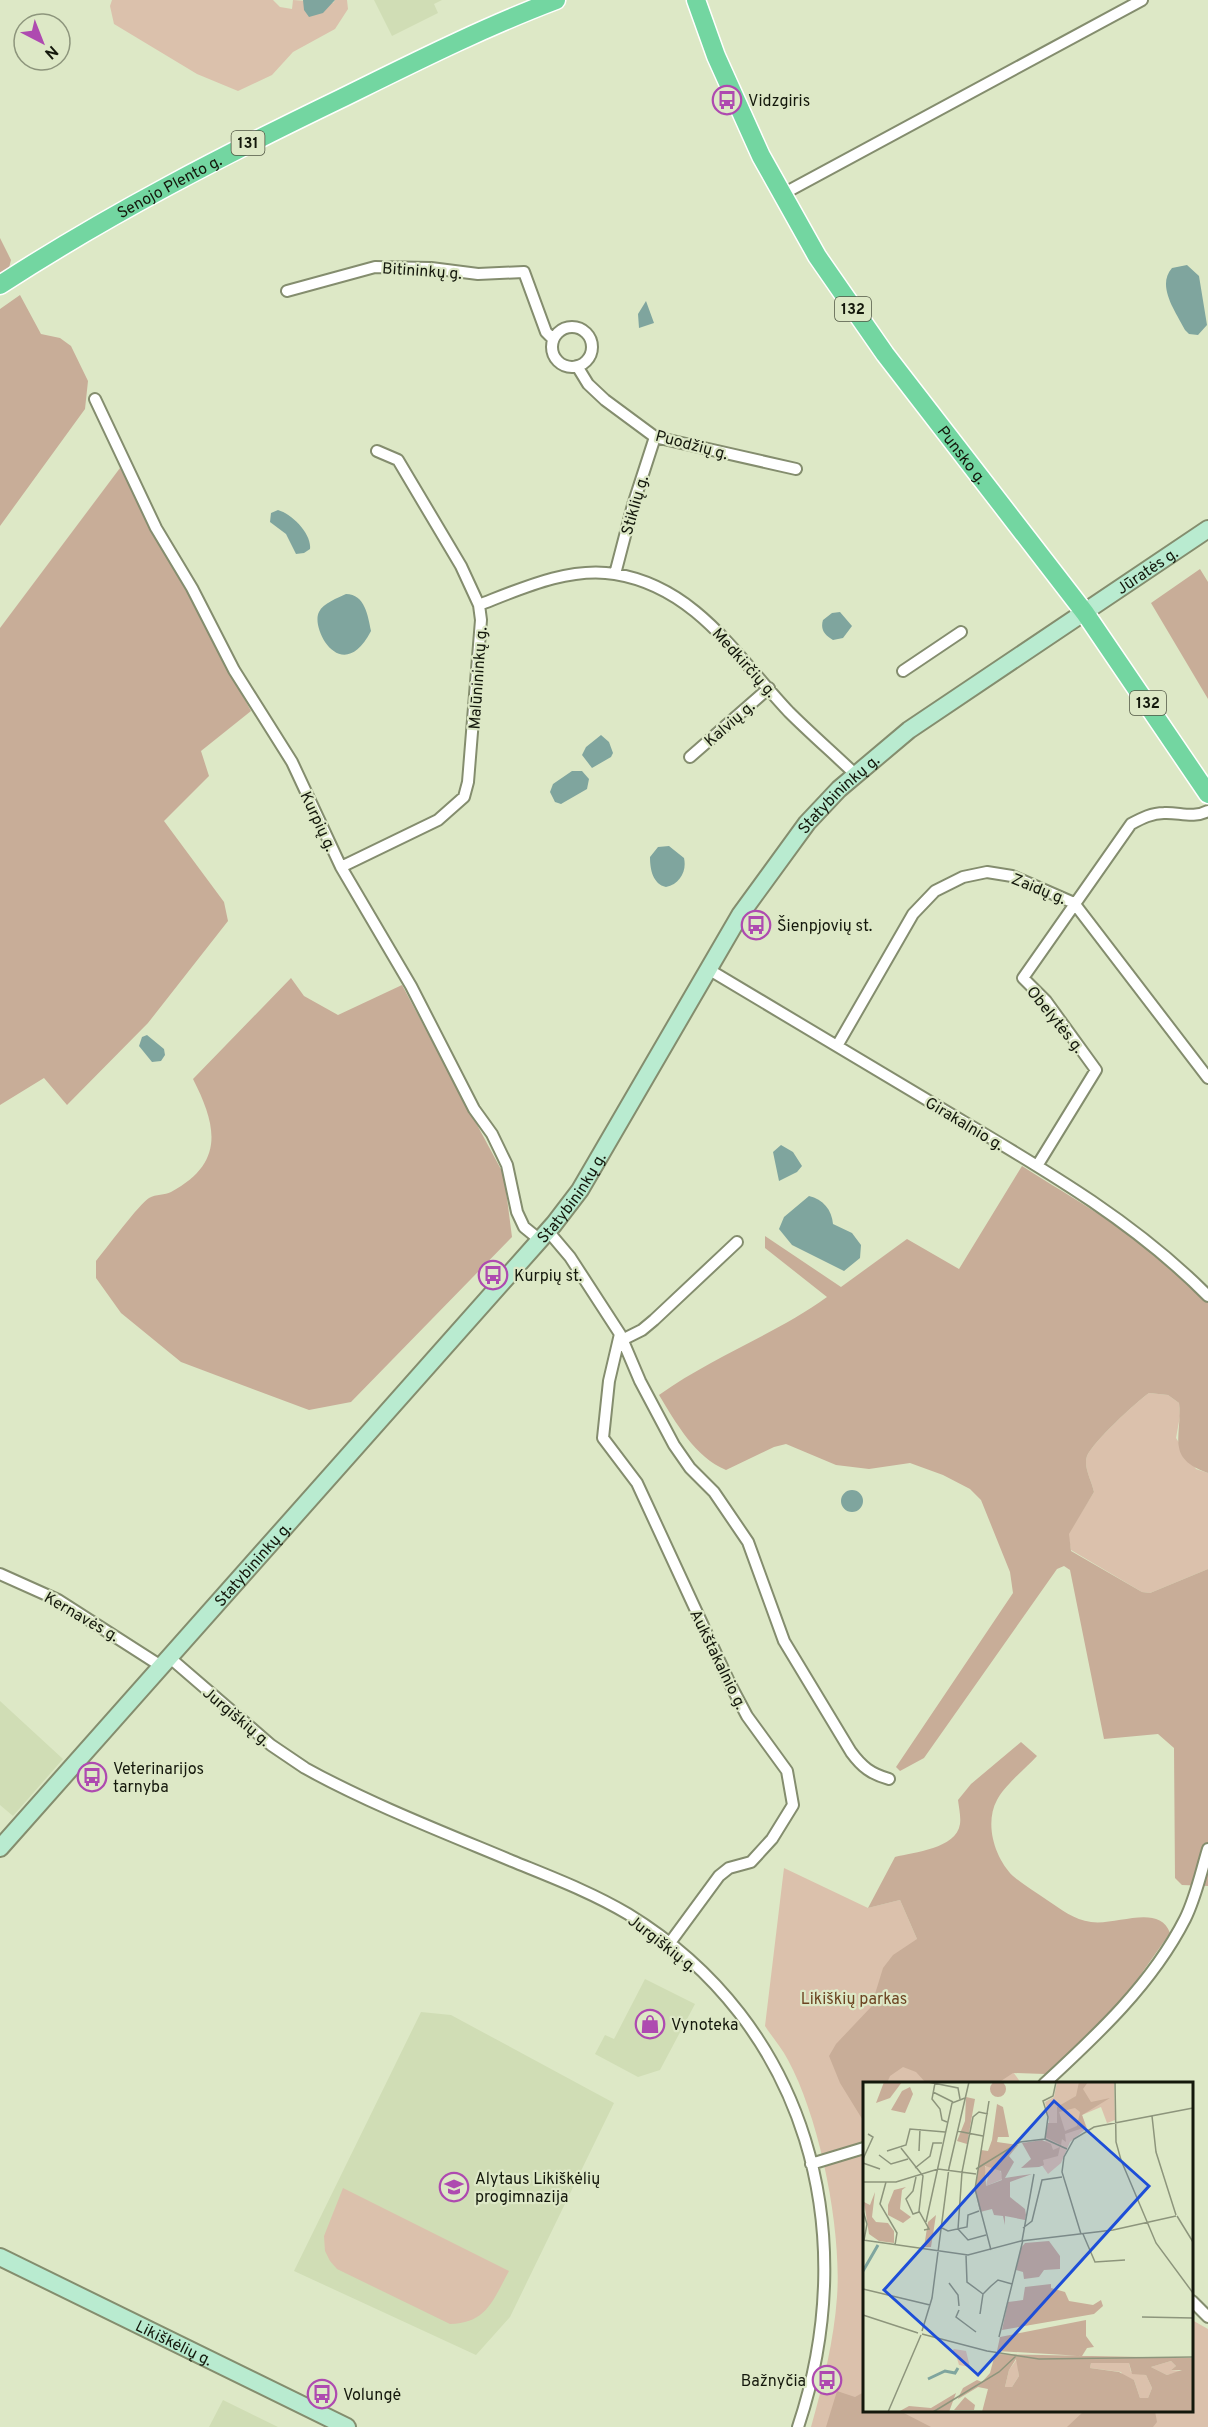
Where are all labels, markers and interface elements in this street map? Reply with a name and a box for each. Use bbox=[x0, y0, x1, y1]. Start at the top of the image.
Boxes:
north arrow bbox=[12, 12, 72, 72]
text: N bbox=[40, 40, 62, 63]
bus stop icon: Vidzgiris bbox=[711, 84, 743, 116]
place label: Vidzgiris bbox=[748, 92, 810, 112]
road number: 131 bbox=[232, 131, 264, 155]
street label: Senojo Plento g. bbox=[114, 151, 226, 224]
street label: Bitininkų g. bbox=[381, 259, 462, 285]
road number: 132 bbox=[835, 297, 871, 321]
street label: Punsko g. bbox=[932, 422, 990, 489]
street label: Puodžių g. bbox=[653, 427, 730, 465]
street label: Stiklių g. bbox=[618, 473, 654, 538]
street label: Jūratės g. bbox=[1113, 544, 1183, 600]
street label: Medkirčių g. bbox=[707, 624, 780, 702]
street label: Malūnininkų g. bbox=[465, 626, 493, 730]
road number: 132 bbox=[1130, 691, 1166, 715]
street label: Kalvių g. bbox=[701, 697, 760, 752]
street label: Statybininkų g. bbox=[794, 751, 884, 839]
street label: Kurpių g. bbox=[295, 789, 340, 855]
street label: Zaidų g. bbox=[1008, 870, 1069, 910]
bus stop icon: Šienpjovių st. bbox=[740, 909, 772, 941]
place label: Šienpjovių st. bbox=[777, 915, 872, 937]
street label: Obelytės g. bbox=[1021, 983, 1088, 1058]
street label: Girakalnio g. bbox=[921, 1093, 1007, 1156]
street label: Statybininkų g. bbox=[534, 1150, 612, 1248]
bus stop icon: Kurpių st. bbox=[477, 1259, 509, 1291]
place label: Kurpių st. bbox=[514, 1267, 582, 1287]
street label: Statybininkų g. bbox=[211, 1519, 297, 1612]
street label: Kernavės g. bbox=[40, 1588, 122, 1647]
street label: Aukštakalnio g. bbox=[684, 1607, 750, 1713]
street label: Jurgiškių g. bbox=[198, 1683, 274, 1752]
place label: Veterinarijos tarnyba bbox=[113, 1760, 204, 1798]
bus stop icon: Veterinarijos tarnyba bbox=[76, 1761, 108, 1793]
street label: Jurgiškių g. bbox=[623, 1911, 700, 1978]
park label: Likiškių parkas bbox=[801, 1990, 907, 2010]
shop icon: Vynoteka bbox=[634, 2008, 666, 2040]
place label: Vynoteka bbox=[671, 2016, 738, 2036]
inset map bbox=[863, 2082, 1193, 2412]
place label: Alytaus Likiškėlių progimnazija bbox=[475, 2170, 600, 2208]
school or university icon: Alytaus Likiškėlių progimnazija bbox=[438, 2171, 470, 2203]
street label: Likiškėlių g. bbox=[132, 2317, 215, 2371]
bus stop icon: Bažnyčia bbox=[811, 2364, 843, 2396]
place label: Bažnyčia bbox=[741, 2372, 806, 2392]
bus stop icon: Volungė bbox=[306, 2378, 338, 2410]
place label: Volungė bbox=[343, 2386, 401, 2406]

